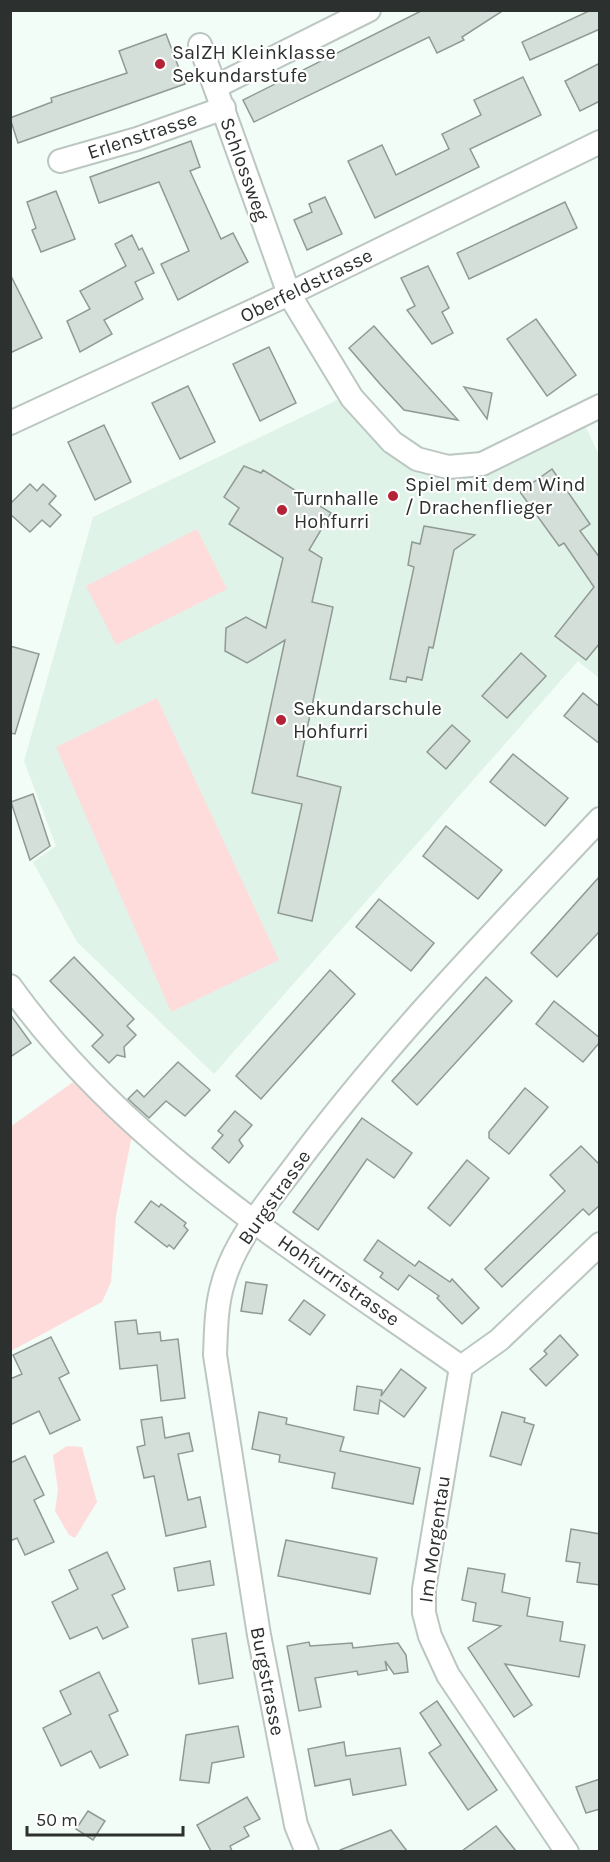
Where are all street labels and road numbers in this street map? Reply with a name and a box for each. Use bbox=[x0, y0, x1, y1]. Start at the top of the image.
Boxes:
street label: Erlenstrasse bbox=[84, 107, 200, 164]
street label: Schlossweg bbox=[215, 114, 274, 224]
street label: Oberfeldstrasse bbox=[236, 243, 376, 327]
street label: Burgstrasse bbox=[233, 1146, 315, 1249]
street label: Hohfurristrasse bbox=[273, 1230, 404, 1331]
street label: Im Morgentau bbox=[414, 1474, 455, 1604]
street label: Burgstrasse bbox=[246, 1625, 289, 1737]

